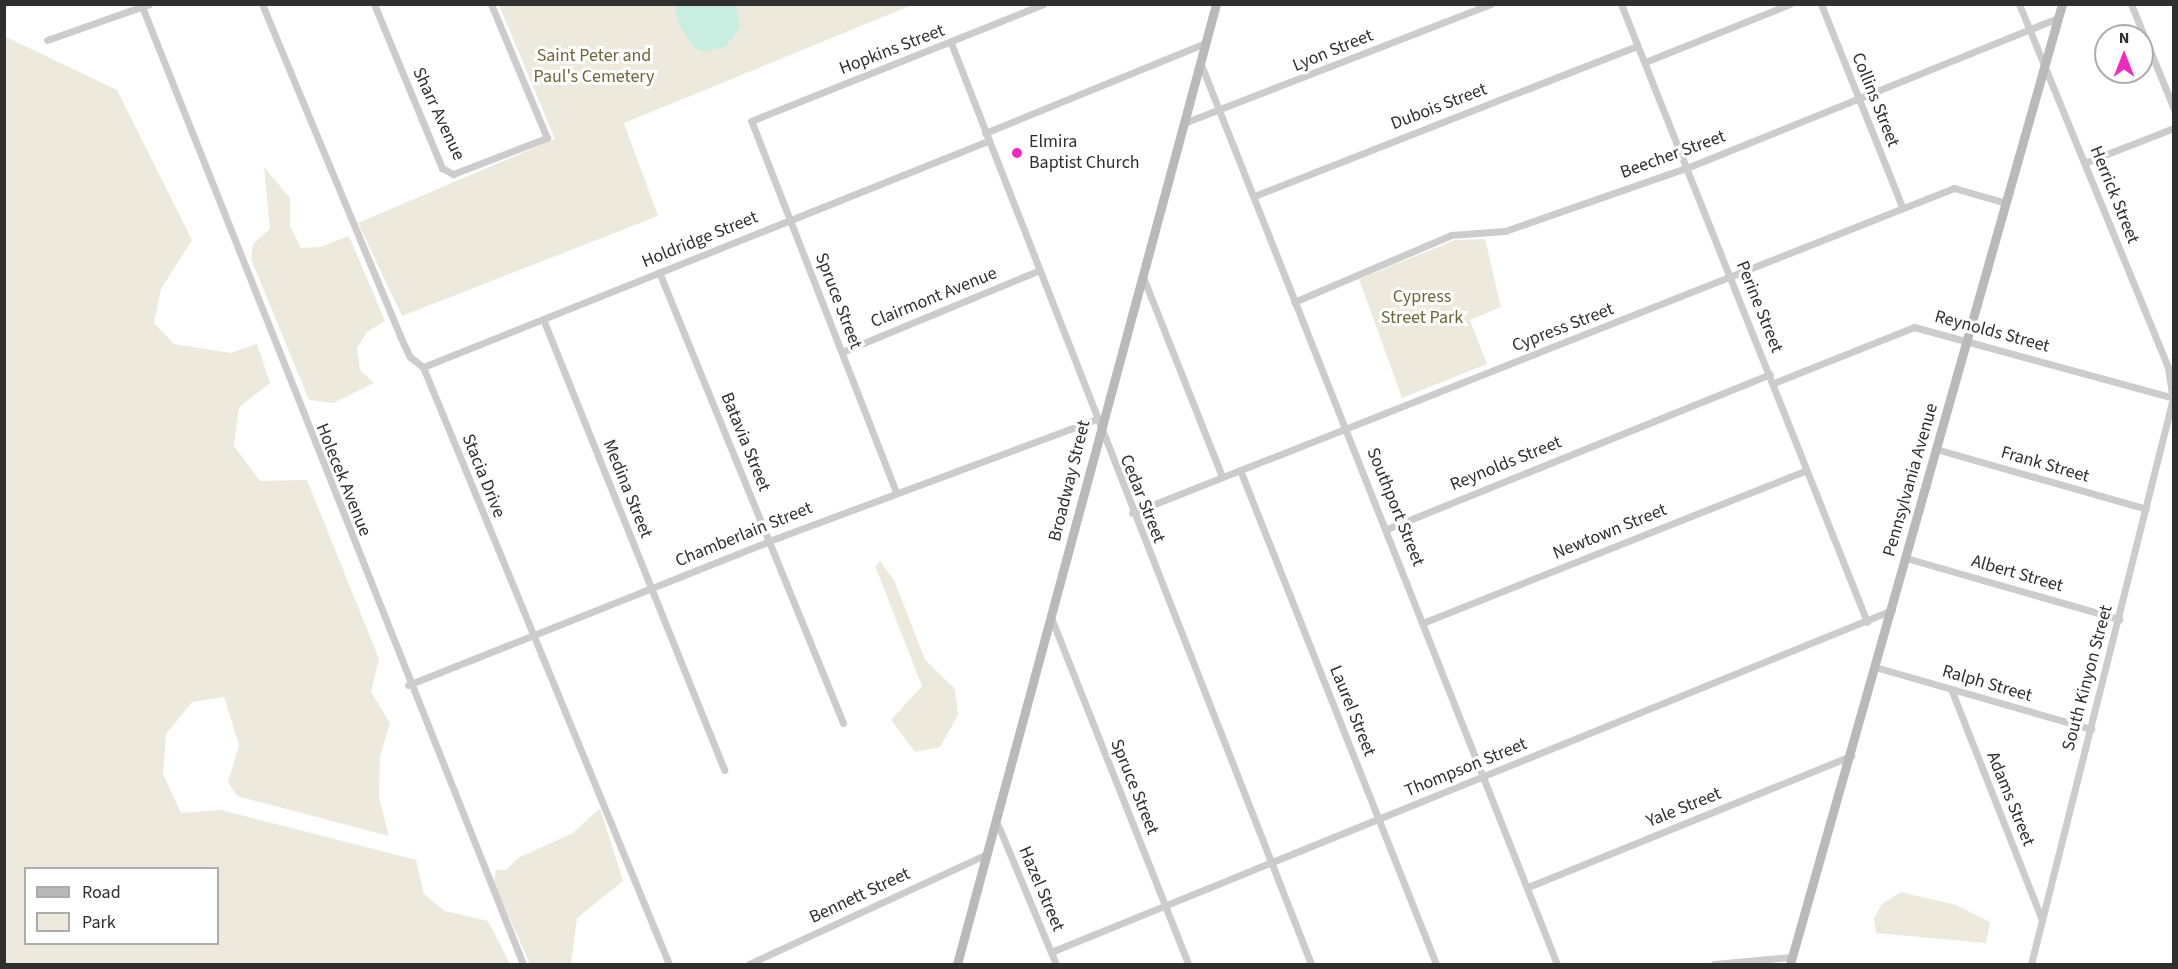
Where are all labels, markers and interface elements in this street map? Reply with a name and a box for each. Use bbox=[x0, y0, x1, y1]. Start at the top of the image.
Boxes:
street label: Hopkins Street bbox=[836, 20, 948, 80]
north arrow bbox=[2094, 24, 2154, 84]
street label: Lyon Street bbox=[1290, 25, 1376, 77]
text: N bbox=[2119, 27, 2129, 49]
park label: Saint Peter and Paul's Cemetery bbox=[534, 46, 654, 88]
street label: Collins Street bbox=[1846, 50, 1904, 150]
street label: Sharr Avenue bbox=[407, 64, 469, 164]
street label: Dubois Street bbox=[1388, 79, 1490, 135]
street label: Beecher Street bbox=[1617, 126, 1729, 184]
place label: Elmira Baptist Church bbox=[1029, 132, 1140, 174]
street label: Herrick Street bbox=[2085, 143, 2143, 247]
marker: Elmira Baptist Church bbox=[1010, 146, 1024, 160]
street label: Holdridge Street bbox=[639, 207, 761, 273]
street label: Spruce Street bbox=[810, 250, 866, 352]
street label: Perine Street bbox=[1731, 258, 1787, 356]
street label: Clairmont Avenue bbox=[868, 263, 1000, 333]
park label: Cypress Street Park bbox=[1381, 287, 1463, 330]
street label: Cypress Street bbox=[1509, 299, 1617, 357]
street label: Reynolds Street bbox=[1932, 306, 2052, 358]
street label: Batavia Street bbox=[715, 389, 775, 495]
street label: Pennsylvania Avenue bbox=[1879, 401, 1943, 559]
street label: Broadway Street bbox=[1045, 418, 1095, 544]
street label: Holecek Avenue bbox=[311, 420, 375, 540]
street label: Stacia Drive bbox=[456, 431, 510, 521]
street label: Reynolds Street bbox=[1447, 432, 1565, 496]
street label: Medina Street bbox=[597, 437, 657, 541]
street label: Frank Street bbox=[1998, 442, 2092, 488]
street label: Southport Street bbox=[1361, 445, 1429, 569]
street label: Cedar Street bbox=[1115, 452, 1169, 546]
street label: Chamberlain Street bbox=[672, 498, 816, 572]
street label: Newtown Street bbox=[1550, 499, 1670, 565]
street label: Albert Street bbox=[1969, 551, 2065, 597]
street label: South Kinyon Street bbox=[2058, 603, 2118, 753]
street label: Ralph Street bbox=[1940, 661, 2034, 707]
street label: Laurel Street bbox=[1324, 662, 1380, 760]
street label: Thompson Street bbox=[1402, 734, 1530, 802]
street label: Spruce Street bbox=[1105, 736, 1163, 838]
street label: Adams Street bbox=[1981, 749, 2039, 849]
street label: Yale Street bbox=[1643, 783, 1725, 833]
street label: Hazel Street bbox=[1013, 843, 1069, 935]
street label: Bennett Street bbox=[806, 863, 914, 929]
legend bbox=[24, 867, 219, 945]
text: Road bbox=[82, 880, 121, 905]
text: Park bbox=[82, 910, 116, 935]

